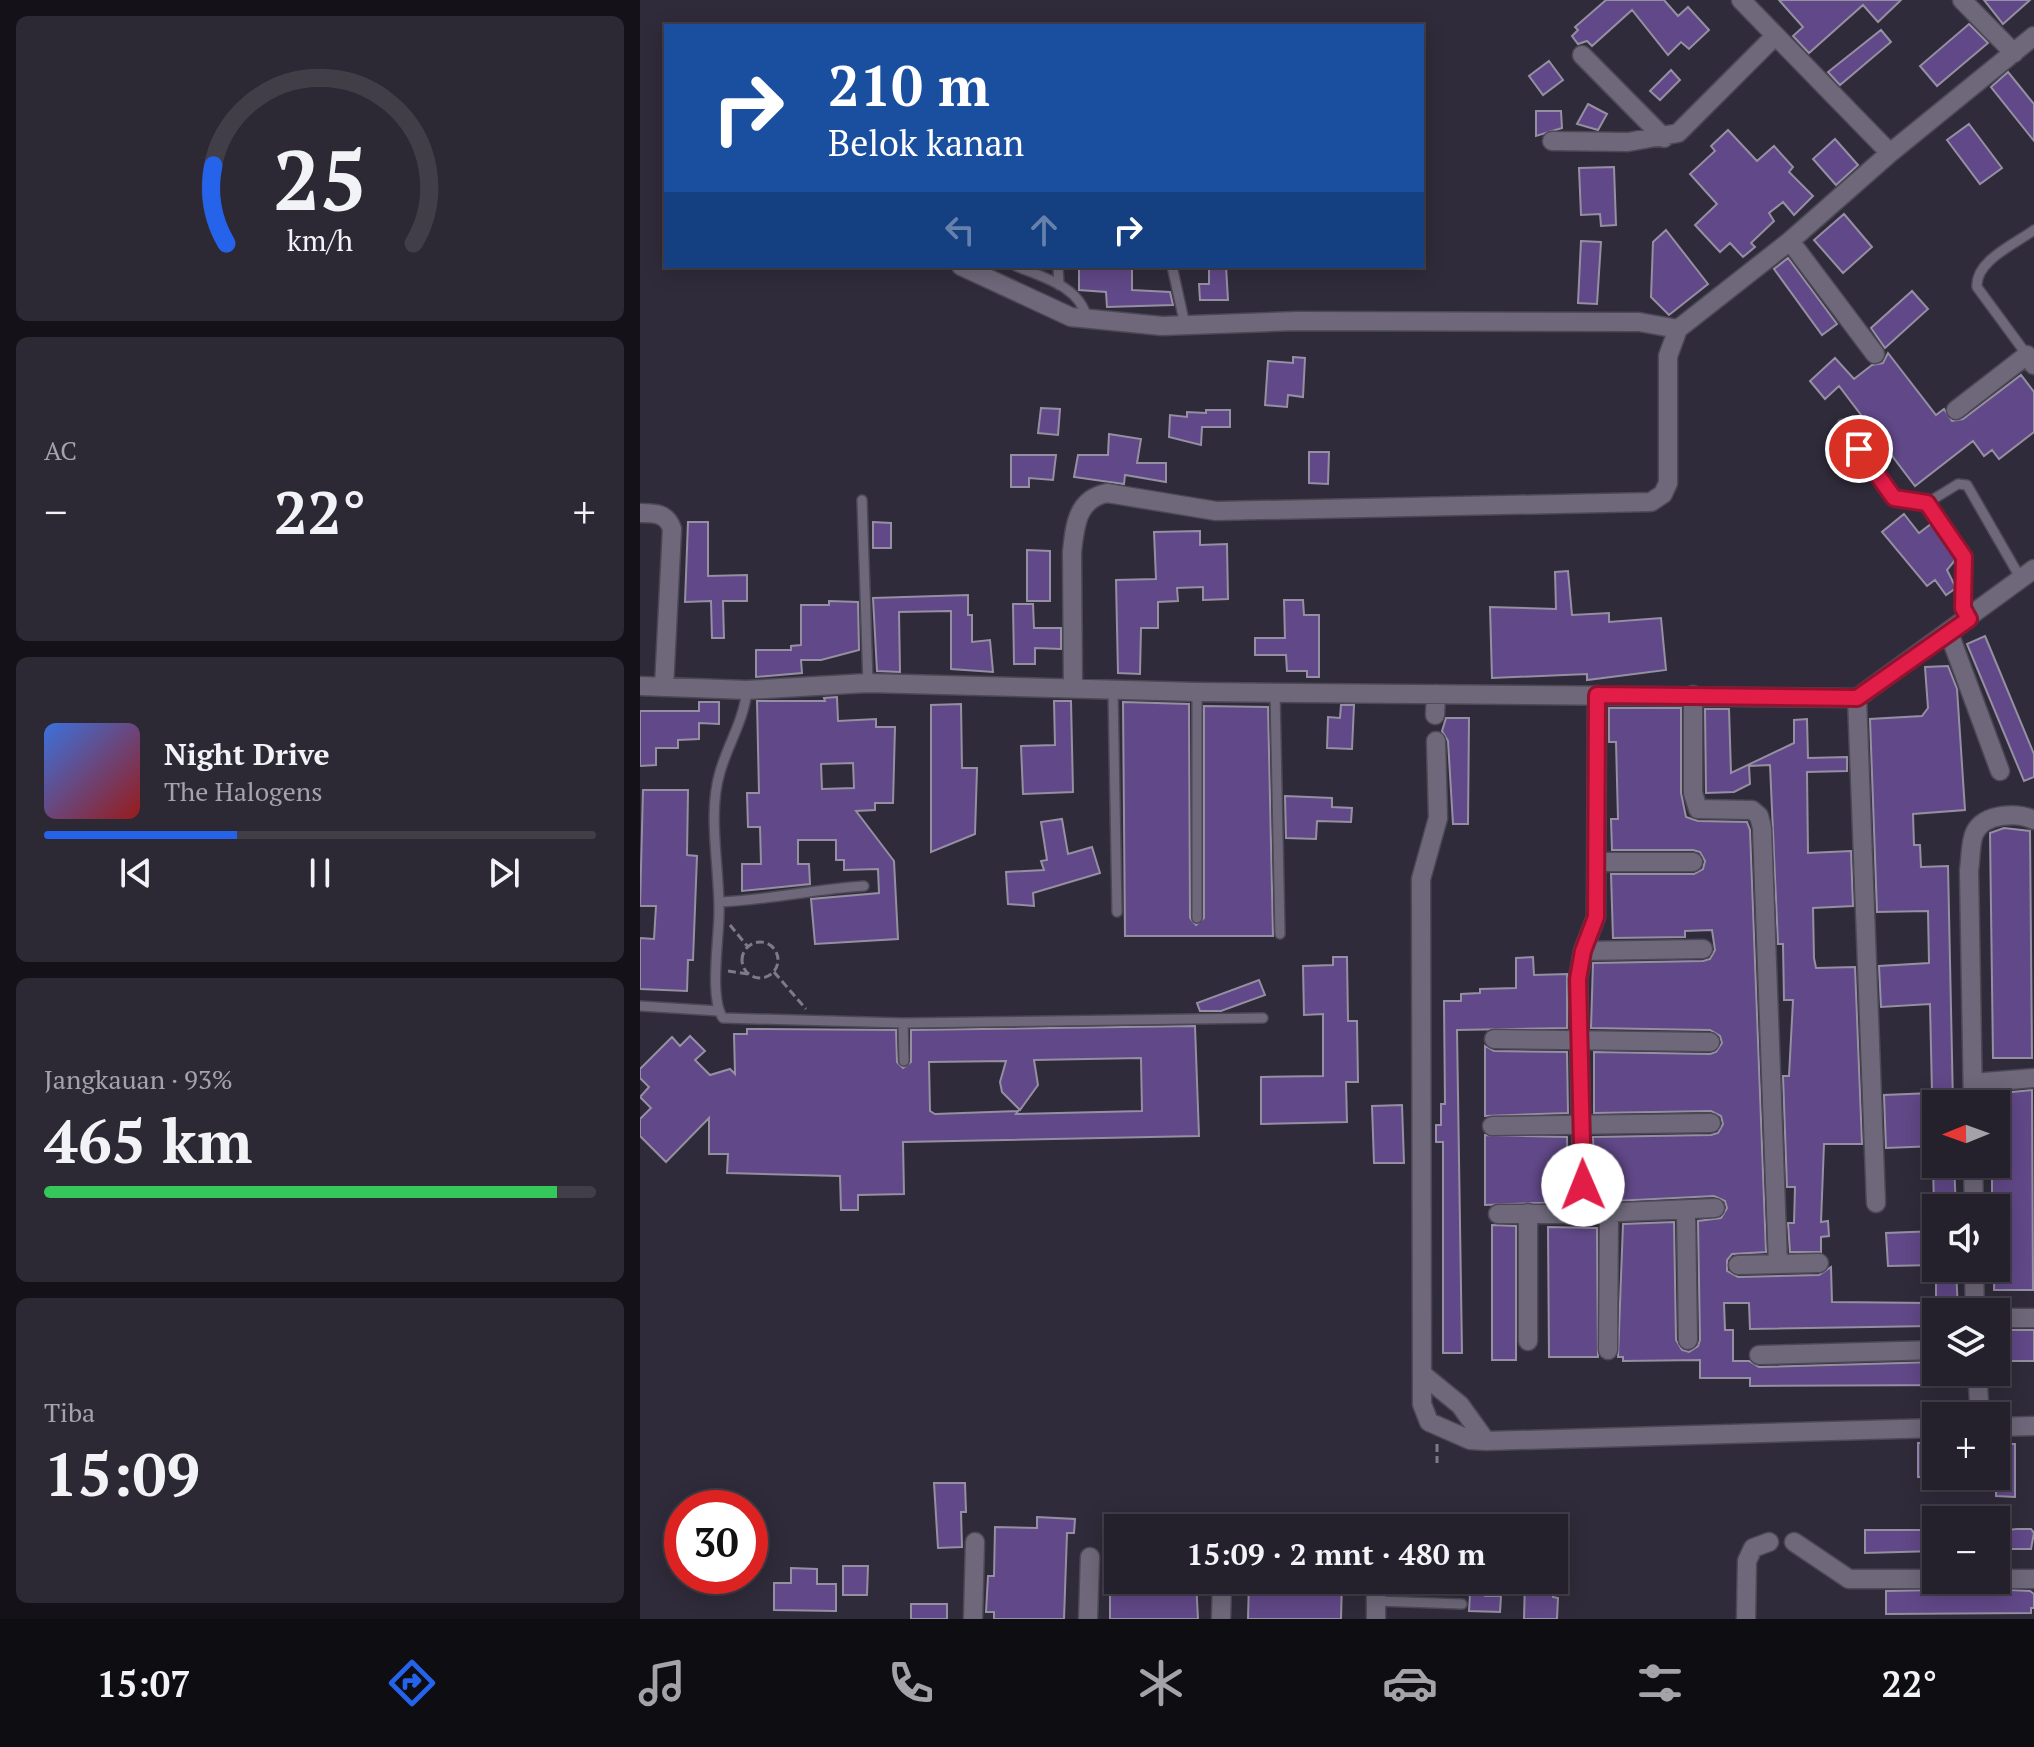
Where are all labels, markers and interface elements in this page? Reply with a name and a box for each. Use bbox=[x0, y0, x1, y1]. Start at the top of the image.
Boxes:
text: 210 m bbox=[828, 48, 990, 122]
icon: right bbox=[696, 56, 800, 160]
text: Belok kanan bbox=[828, 119, 1024, 166]
text: 25 bbox=[273, 124, 367, 234]
icon: left bbox=[938, 208, 982, 252]
icon: ahead bbox=[1022, 208, 1066, 252]
icon: right bbox=[1106, 208, 1150, 252]
text: km/h bbox=[287, 221, 353, 259]
pin bbox=[1825, 415, 1893, 483]
icon: arrive bbox=[1837, 427, 1881, 471]
text: AC bbox=[44, 433, 77, 467]
text: 22° bbox=[274, 472, 366, 551]
text: − bbox=[44, 482, 67, 541]
text: + bbox=[573, 482, 596, 541]
text: Night Drive bbox=[164, 734, 330, 774]
text: The Halogens bbox=[164, 774, 322, 808]
icon: previous bbox=[114, 851, 158, 895]
icon: pause bbox=[298, 851, 342, 895]
icon: next bbox=[482, 851, 526, 895]
text: Jangkauan · 93% bbox=[44, 1062, 233, 1096]
north arrow bbox=[1922, 1090, 2010, 1178]
map controls bbox=[1922, 1090, 2010, 1594]
text: 465 km bbox=[44, 1101, 252, 1180]
position arrow bbox=[1541, 1143, 1625, 1227]
button: sound bbox=[1922, 1194, 2010, 1282]
button: layers bbox=[1922, 1298, 2010, 1386]
text: Tiba bbox=[44, 1395, 95, 1429]
button: + bbox=[1922, 1402, 2010, 1490]
text: 15:09 bbox=[44, 1434, 200, 1513]
speed limit sign: 30 bbox=[664, 1490, 768, 1594]
button: − bbox=[1922, 1506, 2010, 1594]
text: 15:09 · 2 mnt · 480 m bbox=[1187, 1534, 1485, 1574]
icon: directions bbox=[384, 1655, 440, 1711]
icon: music bbox=[634, 1655, 690, 1711]
icon: phone bbox=[883, 1655, 939, 1711]
icon: climate bbox=[1133, 1655, 1189, 1711]
icon: car bbox=[1382, 1655, 1438, 1711]
icon: filters bbox=[1632, 1655, 1688, 1711]
text: 15:07 bbox=[97, 1660, 191, 1707]
text: 22° bbox=[1882, 1660, 1937, 1707]

